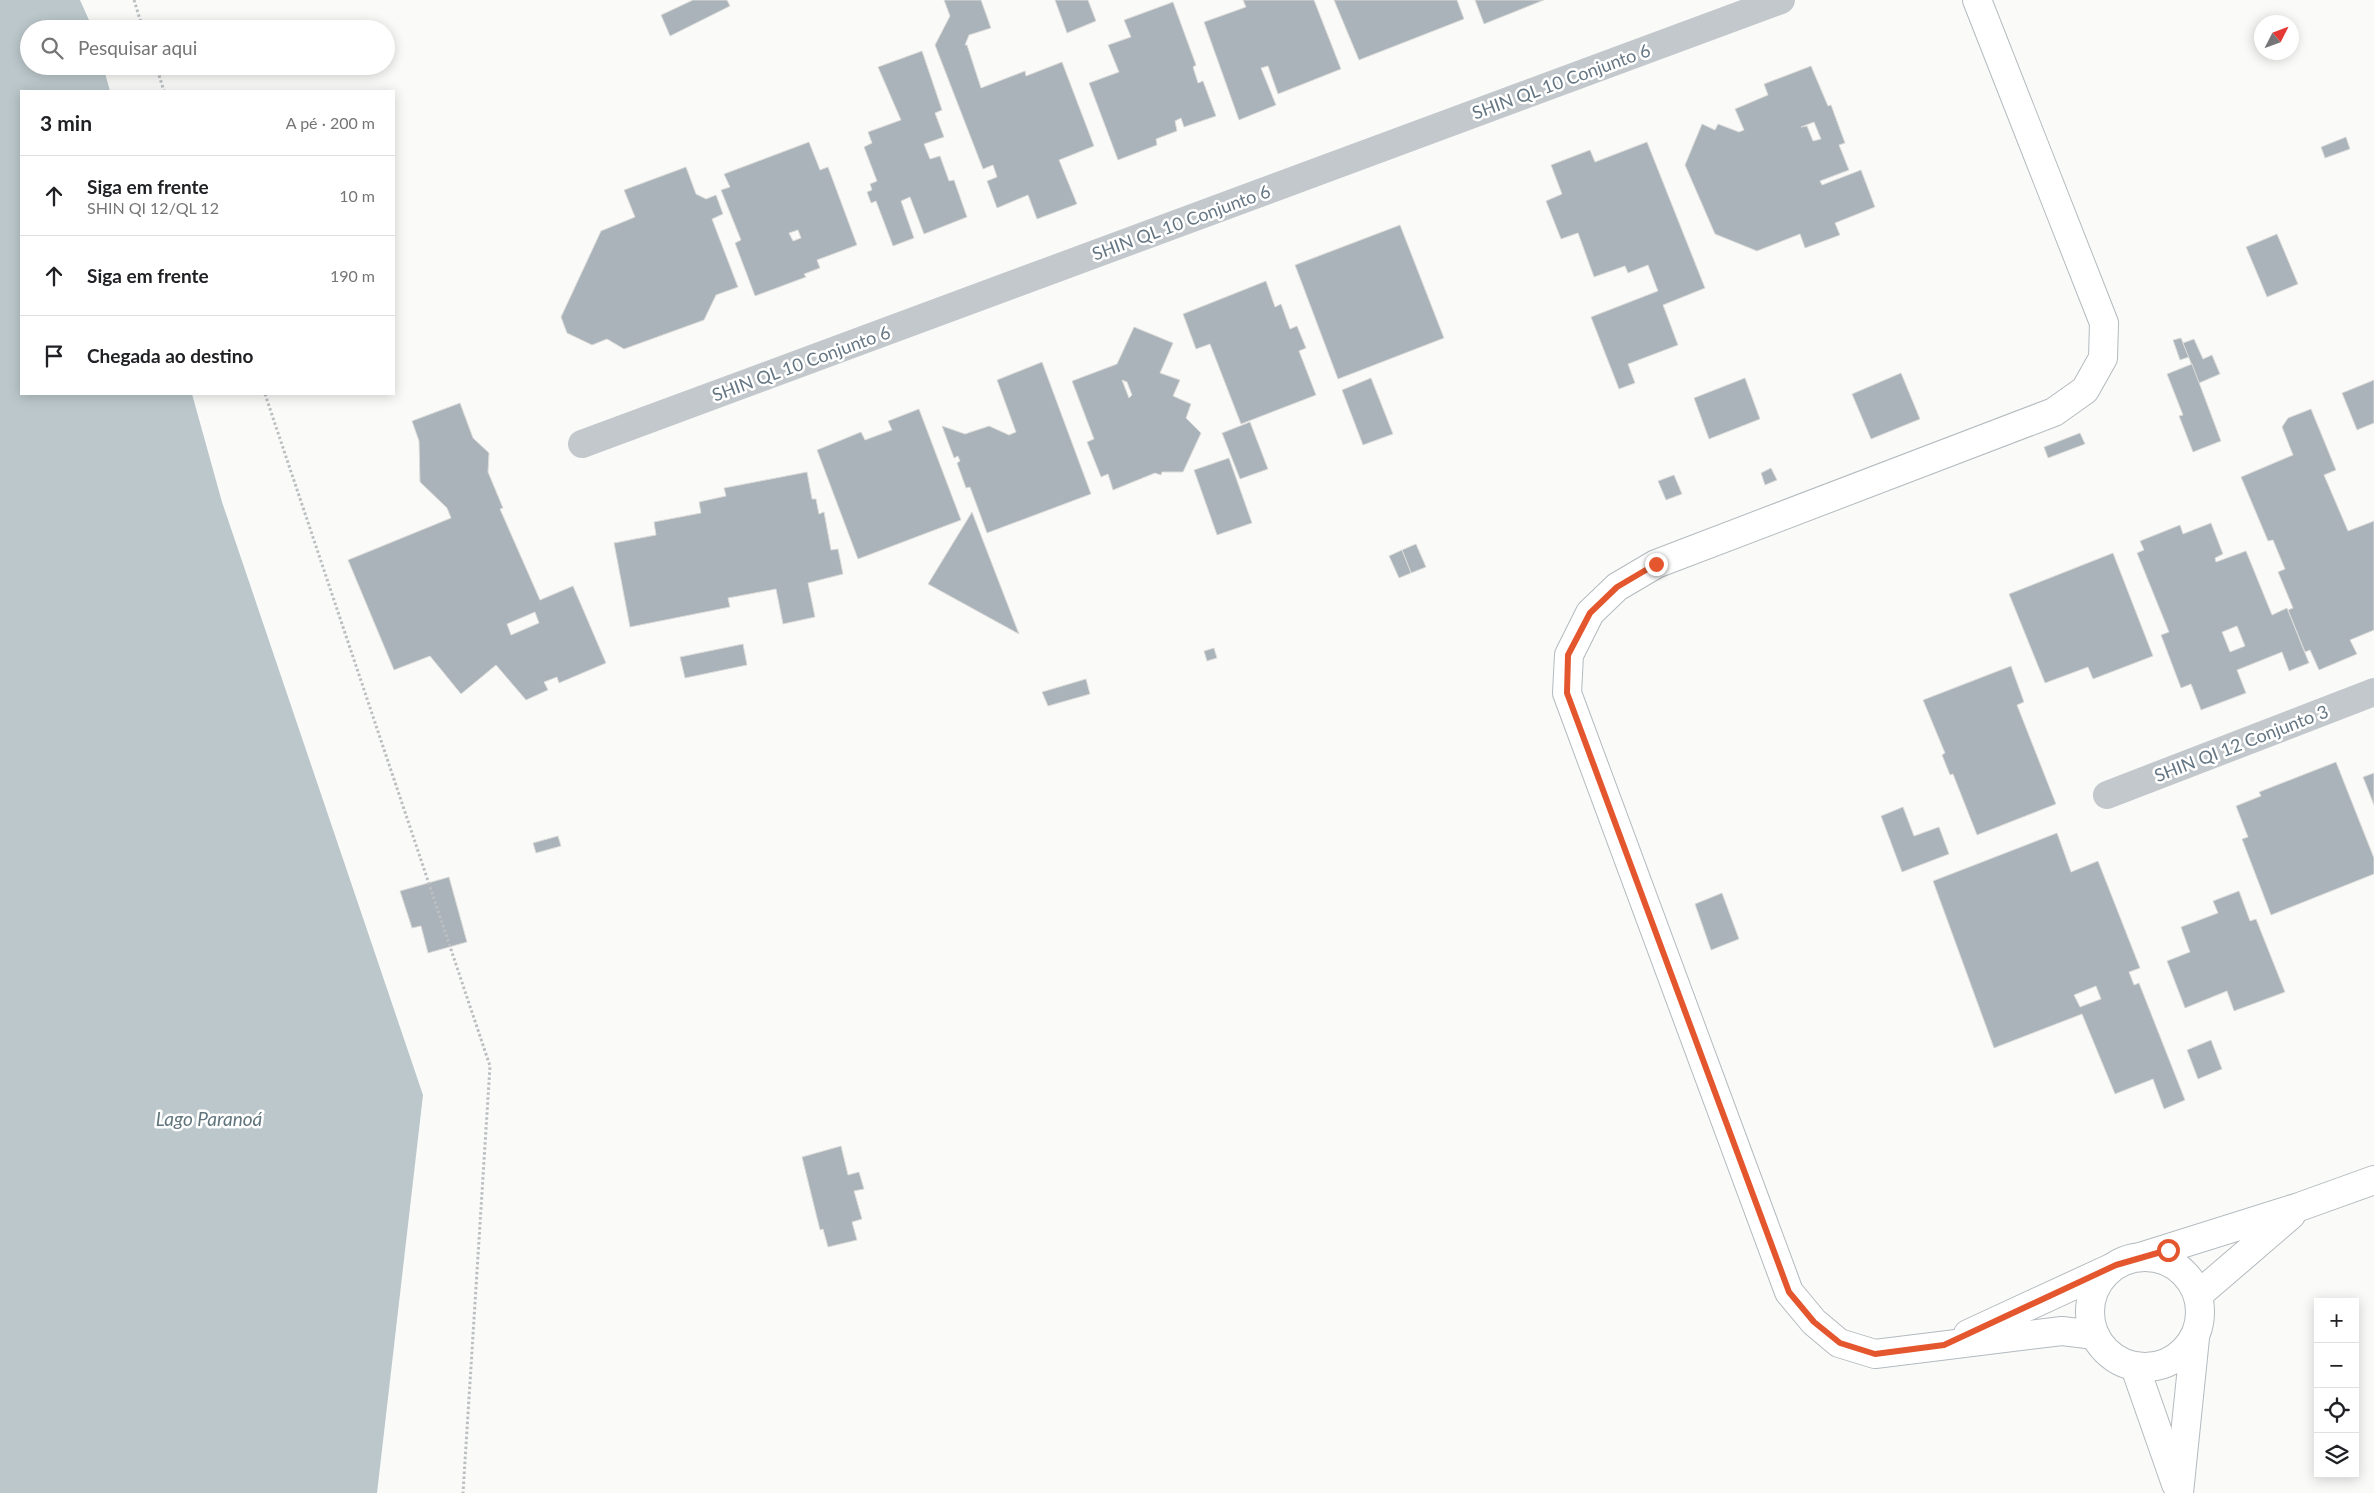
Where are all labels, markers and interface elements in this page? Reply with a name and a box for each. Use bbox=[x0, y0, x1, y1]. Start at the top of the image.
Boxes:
north arrow bbox=[2254, 15, 2299, 60]
search box bbox=[20, 20, 395, 75]
icon: search bbox=[38, 34, 66, 62]
text: Pesquisar aqui bbox=[78, 36, 197, 59]
street label: SHIN QL 10 Conjunto 6 bbox=[1469, 38, 1653, 124]
text: 3 min bbox=[40, 110, 92, 135]
text: A pé · 200 m bbox=[286, 113, 375, 132]
text: Siga em frente bbox=[87, 175, 209, 198]
street label: SHIN QL 10 Conjunto 6 bbox=[1089, 179, 1273, 265]
icon: ahead bbox=[40, 182, 68, 210]
text: 10 m bbox=[339, 186, 375, 205]
text: SHIN QI 12/QL 12 bbox=[87, 198, 219, 217]
icon: ahead bbox=[40, 262, 68, 290]
text: Siga em frente bbox=[87, 264, 209, 287]
text: 190 m bbox=[330, 266, 375, 285]
street label: SHIN QL 10 Conjunto 6 bbox=[709, 320, 893, 406]
icon: arrive bbox=[40, 342, 68, 370]
text: Chegada ao destino bbox=[87, 344, 253, 367]
route end bbox=[1645, 553, 1668, 576]
street label: SHIN QI 12 Conjunto 3 bbox=[2151, 700, 2331, 786]
water label: Lago Paranoá bbox=[156, 1107, 263, 1130]
route start bbox=[2157, 1239, 2180, 1262]
map controls bbox=[2314, 1298, 2359, 1478]
button: + bbox=[2314, 1298, 2359, 1343]
button: − bbox=[2314, 1343, 2359, 1388]
button: locate bbox=[2314, 1388, 2359, 1433]
button: layers bbox=[2314, 1433, 2359, 1478]

